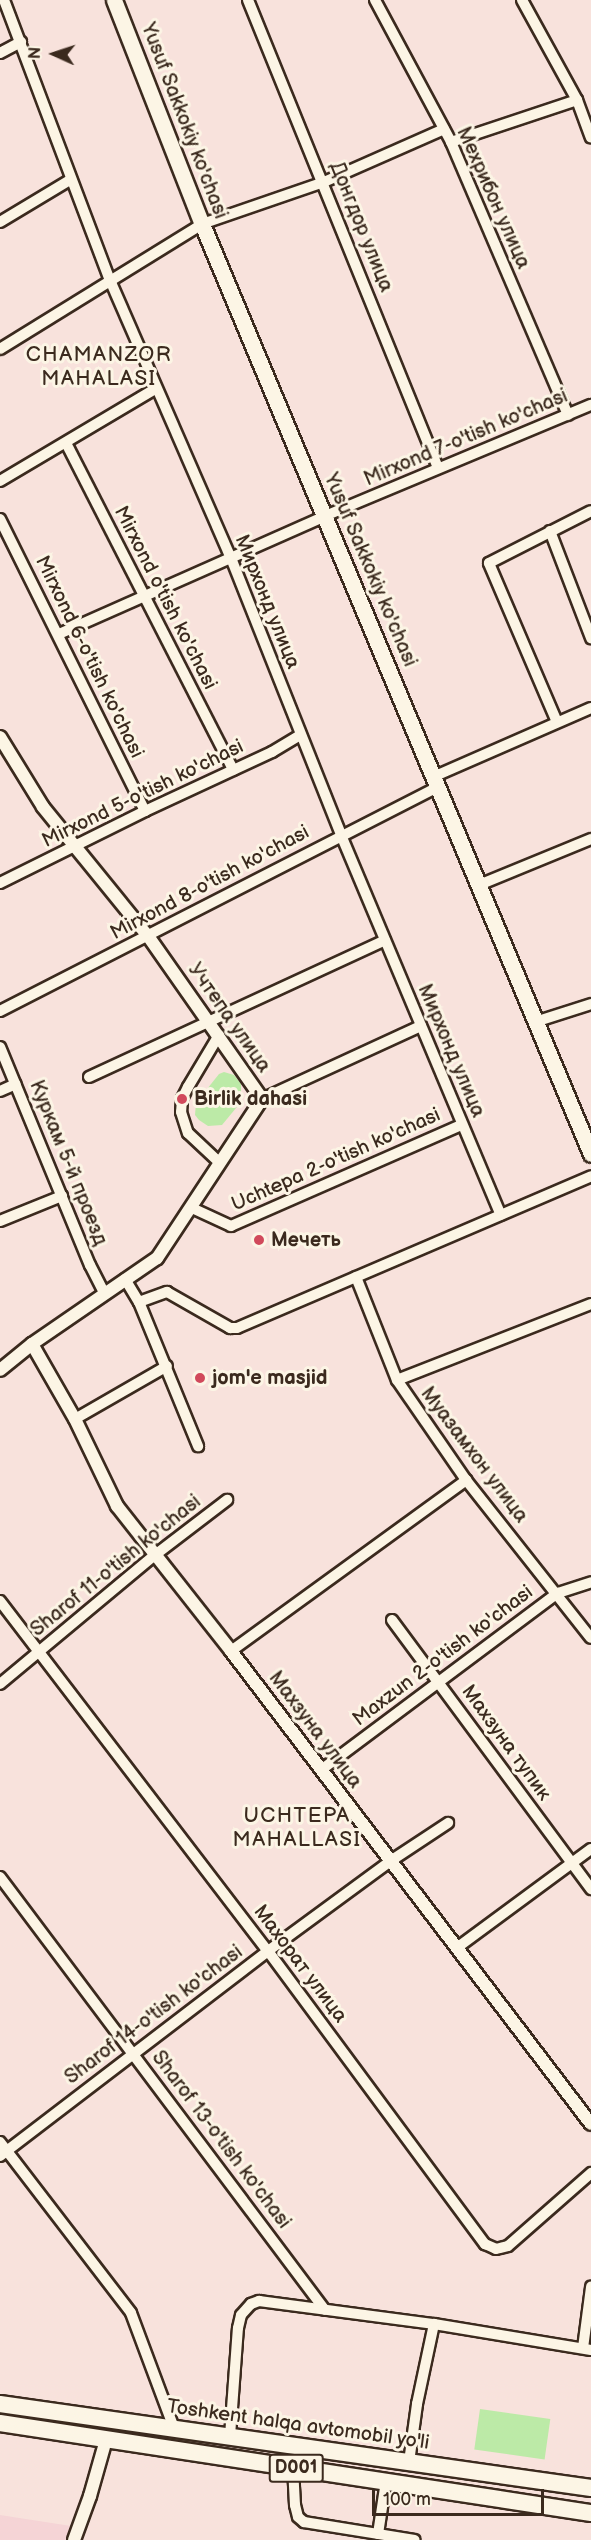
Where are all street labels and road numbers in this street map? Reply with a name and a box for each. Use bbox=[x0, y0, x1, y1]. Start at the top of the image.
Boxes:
street label: Yusuf Sakkokiy ko'chasi bbox=[135, 19, 233, 223]
street label: Мехрибон улица bbox=[451, 123, 535, 273]
street label: Донгдор улица bbox=[324, 158, 398, 296]
street label: Mirxond 7-o'tish ko'chasi bbox=[360, 384, 572, 492]
street label: Yusuf Sakkokiy ko'chasi bbox=[318, 469, 422, 671]
street label: Mirxond o'tish ko'chasi bbox=[108, 502, 222, 694]
street label: Мирхонд улица bbox=[229, 531, 305, 673]
street label: Mirxond 6-o'tish ko'chasi bbox=[30, 552, 148, 762]
street label: Mirxond 5-o'tish ko'chasi bbox=[38, 735, 248, 853]
street label: Mirxond 8-o'tish ko'chasi bbox=[107, 820, 313, 946]
street label: Учтепа улица bbox=[182, 959, 276, 1077]
street label: Мирхонд улица bbox=[412, 981, 490, 1121]
street label: Куркам 5-й проезд bbox=[24, 1077, 112, 1249]
street label: Uchtepa 2-o'tish ko'chasi bbox=[228, 1103, 444, 1217]
street label: Муазамхон улица bbox=[415, 1382, 533, 1528]
street label: Sharof 11-o'tish ko'chasi bbox=[26, 1490, 206, 1642]
street label: Maxzun 2-o'tish ko'chasi bbox=[348, 1580, 538, 1732]
street label: Махзуна улица bbox=[263, 1667, 367, 1793]
street label: Махзуна тупик bbox=[456, 1681, 556, 1805]
street label: Махорат улица bbox=[248, 1900, 352, 2028]
street label: Sharof 14-o'tish ko'chasi bbox=[60, 1940, 248, 2090]
street label: Sharof 13-o'tish ko'chasi bbox=[146, 2046, 296, 2234]
street label: Toshkent halqa avtomobil yo'li bbox=[165, 2395, 431, 2455]
road number: D001 bbox=[268, 2453, 324, 2483]

